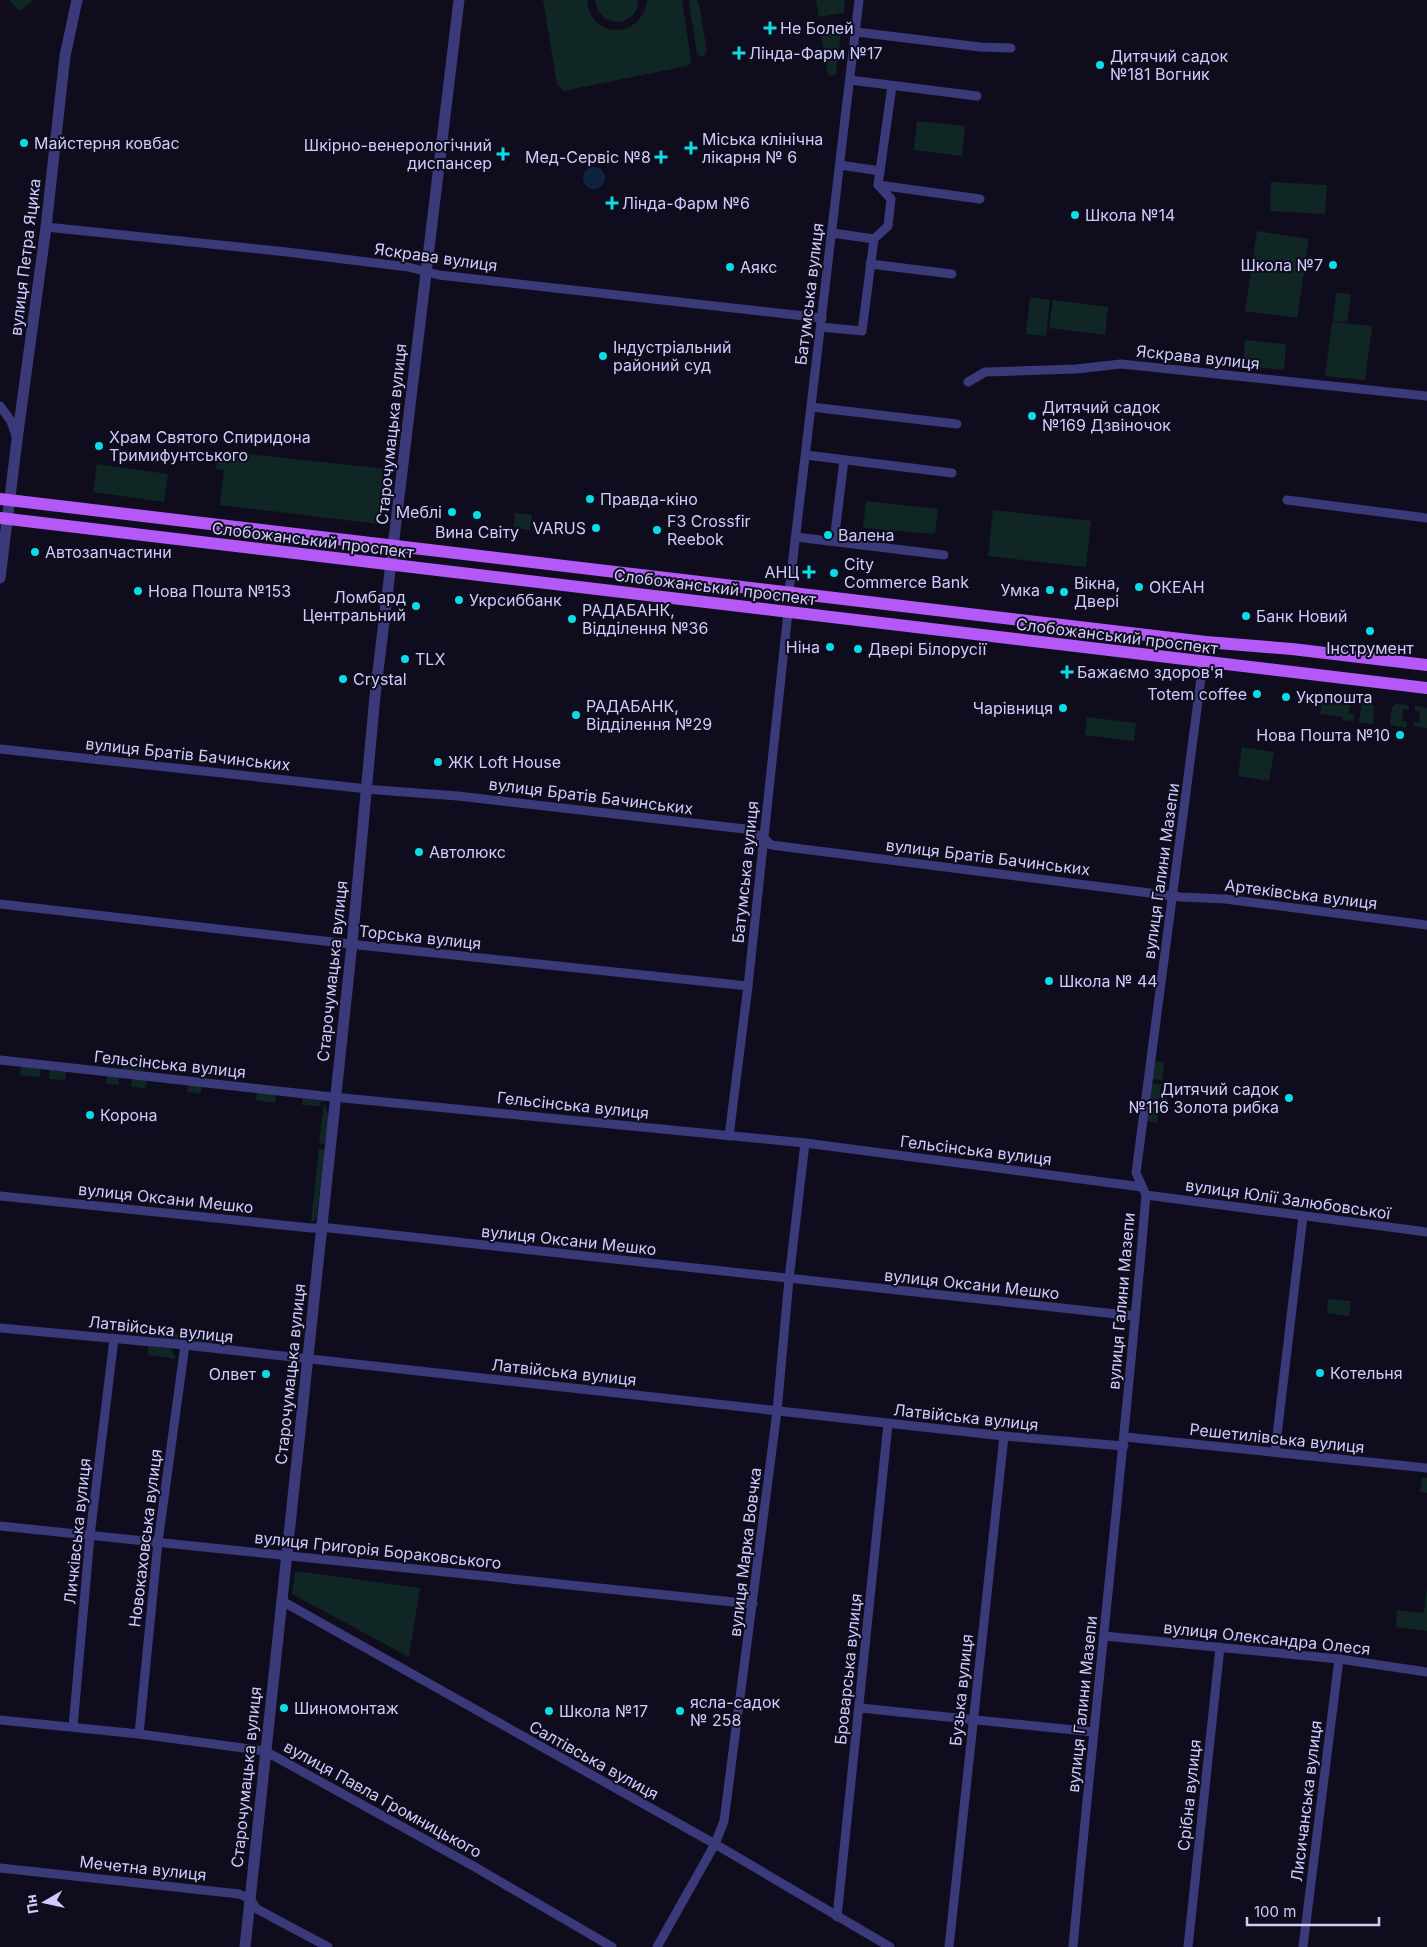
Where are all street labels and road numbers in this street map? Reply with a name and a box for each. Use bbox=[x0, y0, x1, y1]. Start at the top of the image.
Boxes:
street label: вулиця Петра Яцика bbox=[5, 177, 45, 337]
street label: Батумська вулиця bbox=[790, 222, 828, 366]
street label: Яскрава вулиця bbox=[373, 238, 499, 276]
street label: Яскрава вулиця bbox=[1135, 341, 1261, 373]
street label: Старочумацька вулиця bbox=[372, 342, 410, 526]
street label: Слобожанський проспект bbox=[211, 518, 416, 562]
street label: Слобожанський проспект bbox=[613, 565, 818, 609]
street label: Слобожанський проспект bbox=[1015, 614, 1220, 658]
street label: вулиця Братів Бачинських bbox=[85, 733, 292, 775]
street label: вулиця Братів Бачинських bbox=[488, 774, 695, 818]
street label: вулиця Галини Мазепи bbox=[1139, 782, 1183, 960]
street label: Батумська вулиця bbox=[728, 800, 762, 944]
street label: вулиця Братів Бачинських bbox=[885, 835, 1092, 879]
street label: Артеківська вулиця bbox=[1224, 875, 1378, 913]
street label: Старочумацька вулиця bbox=[313, 879, 351, 1063]
street label: Торська вулиця bbox=[358, 921, 482, 953]
street label: Гельсінська вулиця bbox=[93, 1046, 247, 1082]
street label: Гельсінська вулиця bbox=[496, 1087, 650, 1123]
street label: Гельсінська вулиця bbox=[899, 1131, 1053, 1169]
street label: вулиця Юлії Залюбовської bbox=[1184, 1175, 1393, 1223]
street label: вулиця Оксани Мешко bbox=[77, 1179, 255, 1217]
street label: вулиця Галини Мазепи bbox=[1103, 1212, 1139, 1390]
street label: вулиця Оксани Мешко bbox=[480, 1221, 658, 1259]
street label: вулиця Оксани Мешко bbox=[883, 1265, 1061, 1303]
street label: Старочумацька вулиця bbox=[271, 1282, 309, 1466]
street label: Латвійська вулиця bbox=[88, 1311, 234, 1347]
street label: Латвійська вулиця bbox=[491, 1354, 637, 1390]
street label: Латвійська вулиця bbox=[893, 1399, 1039, 1435]
street label: Решетилівська вулиця bbox=[1189, 1419, 1365, 1457]
street label: Новокаховська вулиця bbox=[124, 1448, 166, 1628]
street label: Личківська вулиця bbox=[59, 1457, 95, 1605]
street label: вулиця Марка Вовчка bbox=[725, 1466, 765, 1638]
street label: вулиця Григорія Бораковського bbox=[254, 1527, 502, 1573]
street label: Броварська вулиця bbox=[830, 1592, 866, 1746]
street label: вулиця Галини Мазепи bbox=[1063, 1615, 1101, 1793]
street label: вулиця Олександра Олеся bbox=[1163, 1617, 1371, 1659]
street label: Бузька вулиця bbox=[945, 1633, 977, 1747]
street label: Старочумацька вулиця bbox=[227, 1685, 265, 1869]
street label: Салтівська вулиця bbox=[526, 1716, 662, 1804]
street label: Лисичанська вулиця bbox=[1286, 1719, 1326, 1883]
street label: вулиця Павла Громницького bbox=[281, 1736, 485, 1862]
street label: Срібна вулиця bbox=[1173, 1738, 1205, 1852]
street label: Мечетна вулиця bbox=[79, 1851, 207, 1885]

